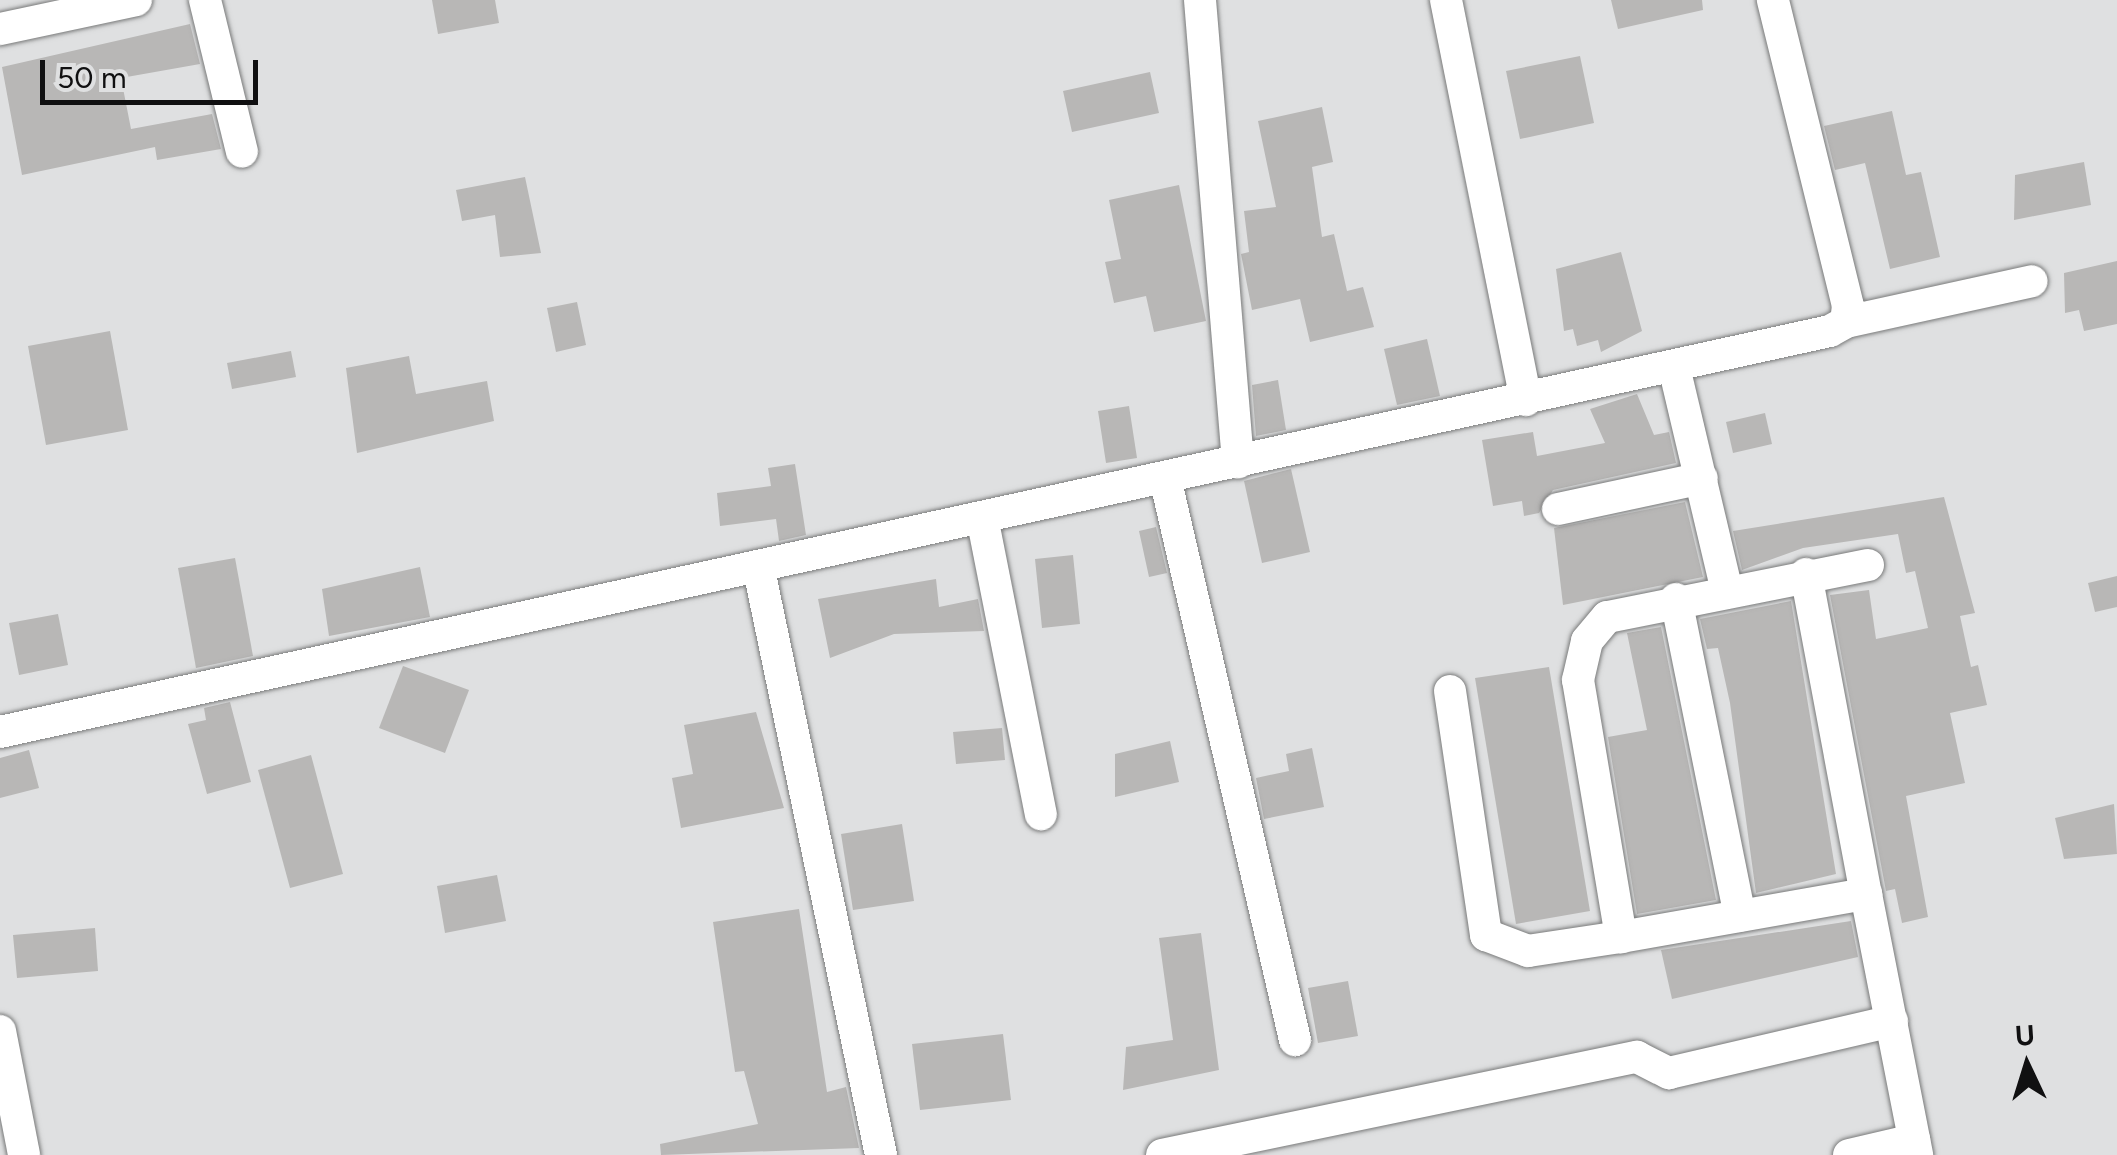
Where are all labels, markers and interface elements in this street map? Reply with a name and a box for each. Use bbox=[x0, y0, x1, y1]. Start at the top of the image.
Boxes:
scale bar bbox=[45, 40, 262, 102]
text: 50 m bbox=[57, 59, 126, 96]
north arrow bbox=[1977, 1015, 2077, 1115]
text: U bbox=[2014, 1017, 2036, 1053]

